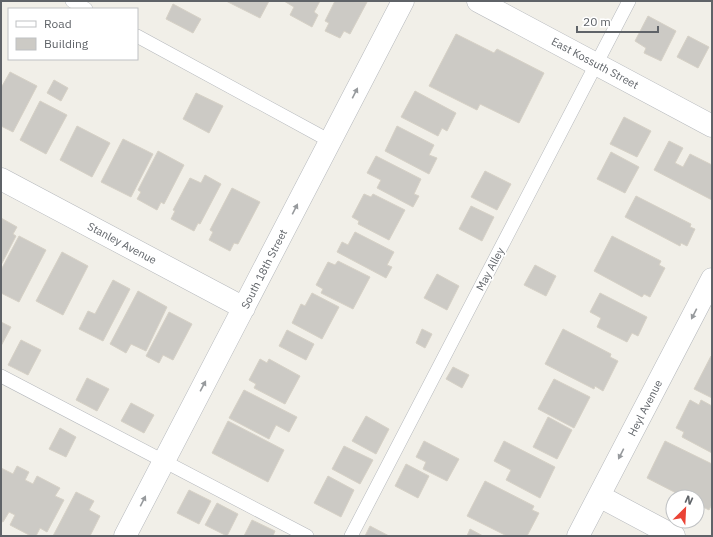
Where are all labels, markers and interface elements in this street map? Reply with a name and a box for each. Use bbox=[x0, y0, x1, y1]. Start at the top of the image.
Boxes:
legend bbox=[8, 8, 138, 60]
scale bar bbox=[577, 8, 658, 34]
text: 20 m bbox=[583, 14, 611, 29]
text: Road bbox=[44, 16, 72, 31]
street label: East Kossuth Street bbox=[549, 34, 641, 92]
text: Building bbox=[44, 36, 89, 51]
one-way arrow bbox=[352, 88, 358, 99]
one-way arrow bbox=[292, 203, 298, 214]
street label: Stanley Avenue bbox=[85, 219, 159, 267]
street label: South 18th Street bbox=[238, 227, 290, 311]
street label: May Alley bbox=[473, 244, 508, 293]
one-way arrow bbox=[691, 308, 697, 319]
street label: Heyl Avenue bbox=[625, 377, 665, 439]
one-way arrow bbox=[200, 380, 206, 392]
one-way arrow bbox=[618, 448, 624, 460]
north arrow bbox=[665, 489, 705, 529]
text: N bbox=[683, 492, 696, 508]
one-way arrow bbox=[140, 496, 146, 507]

